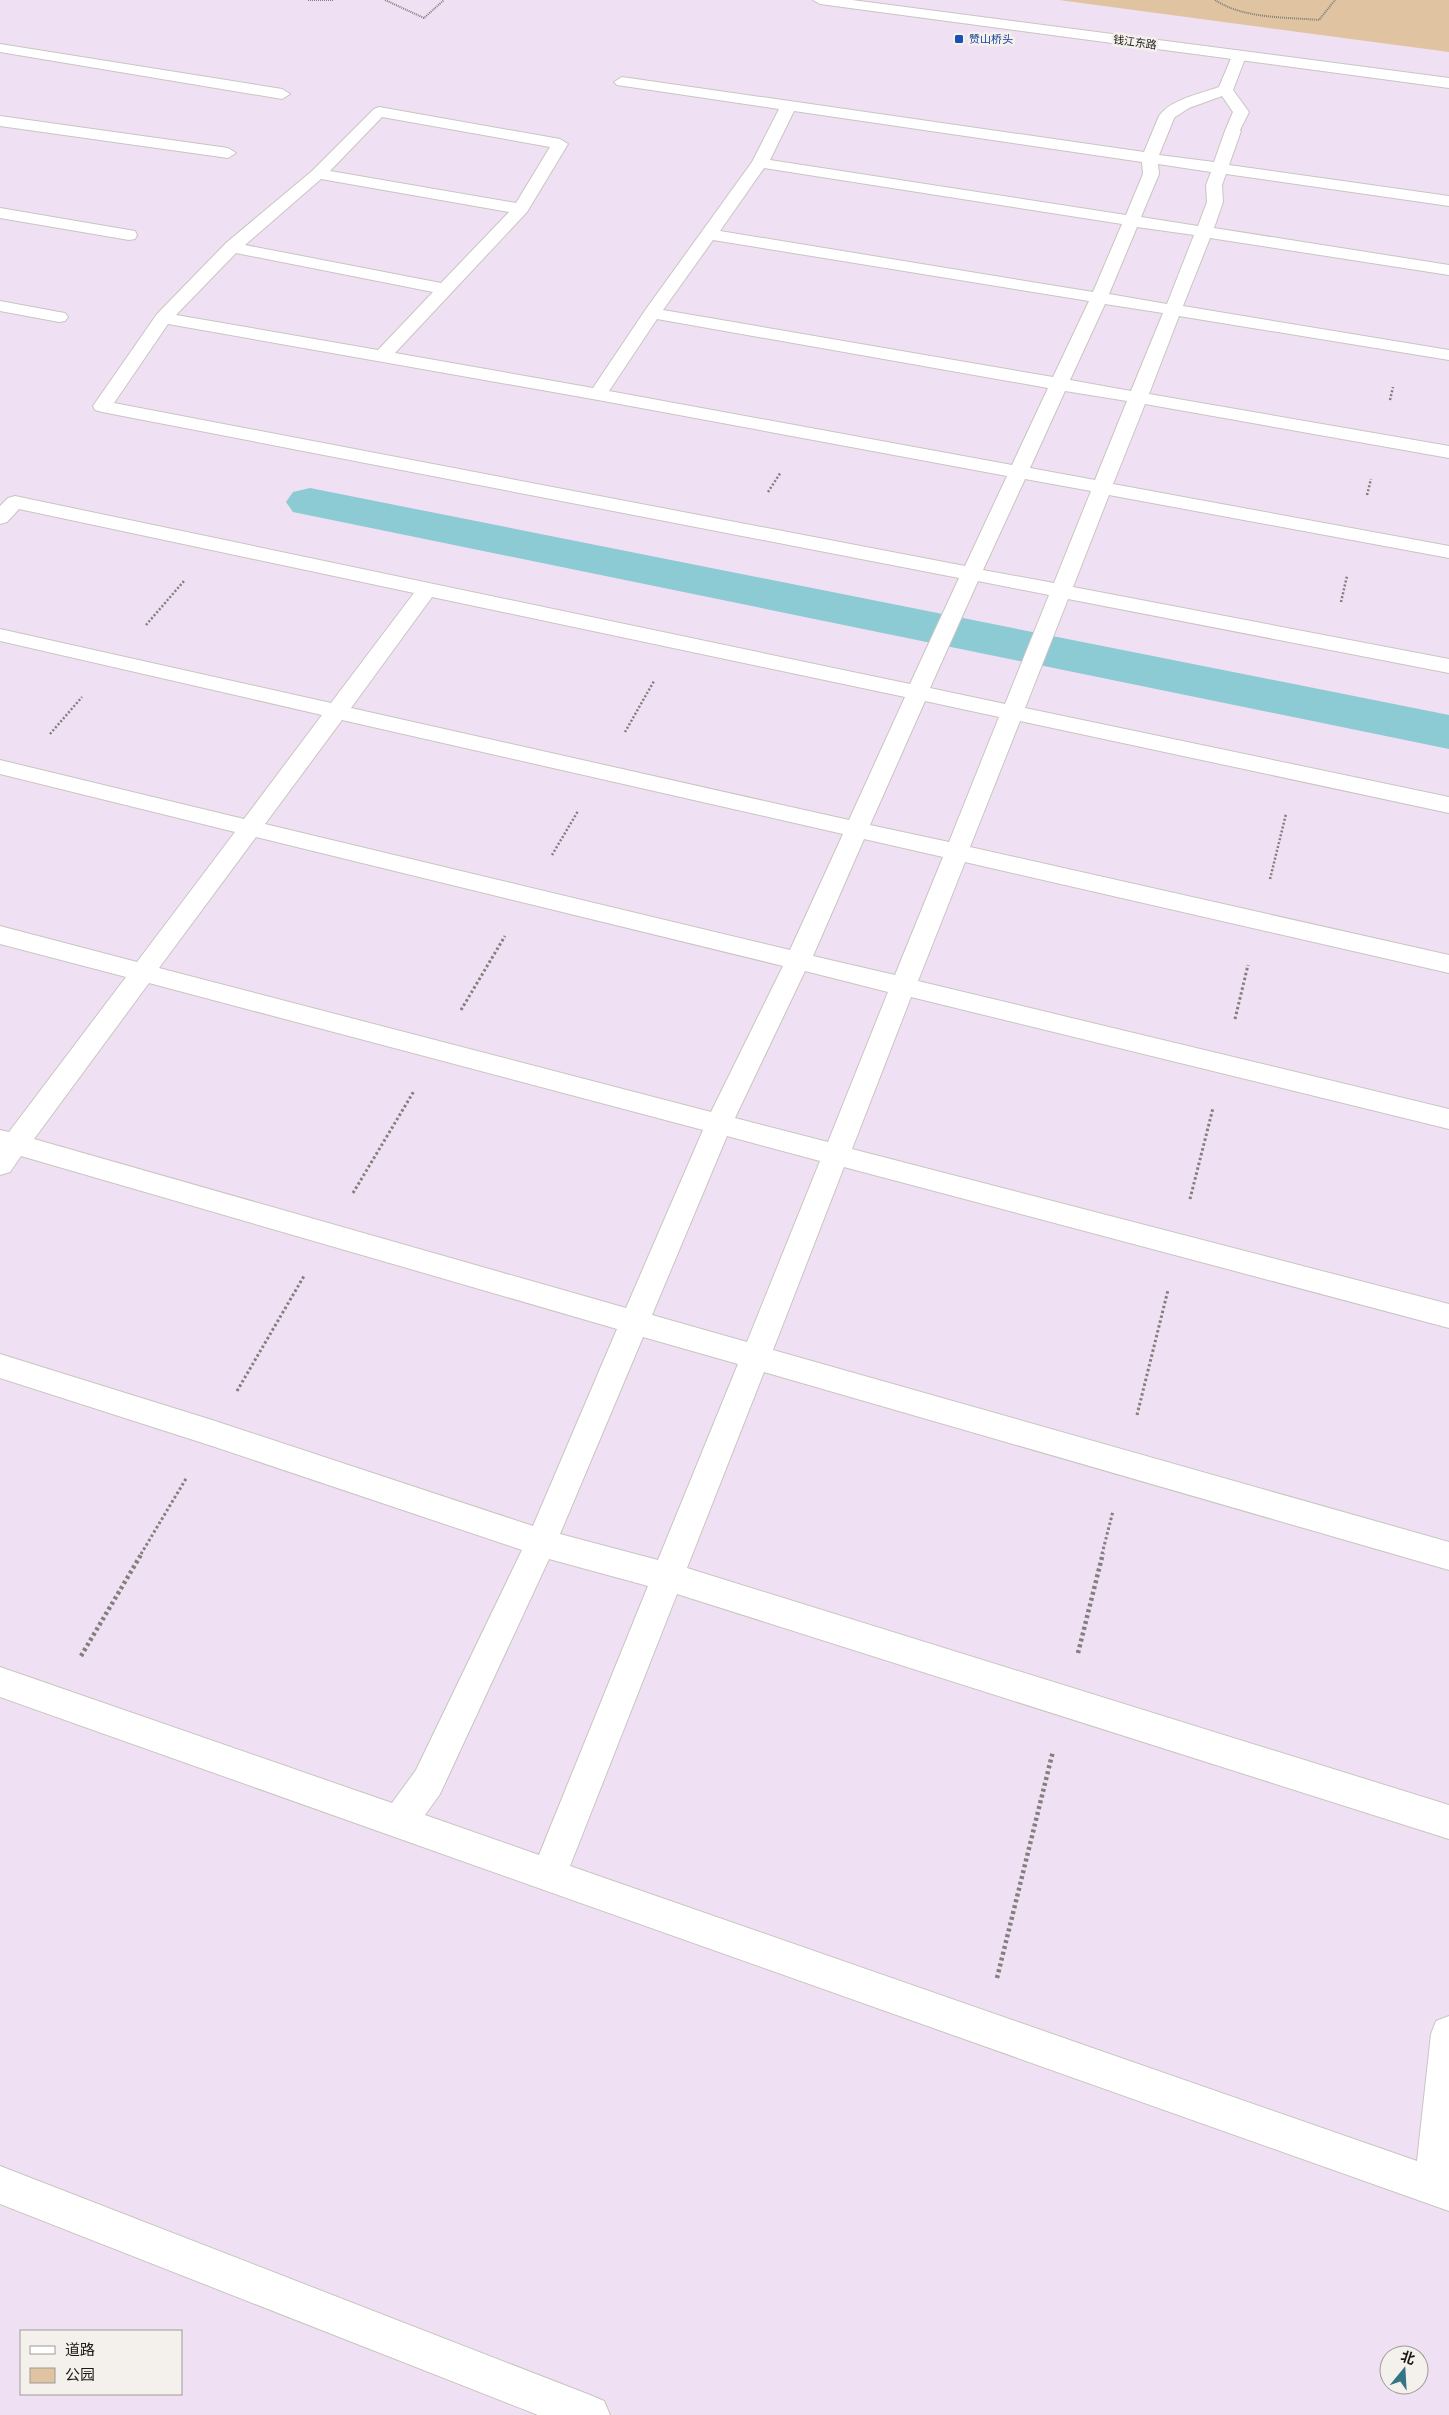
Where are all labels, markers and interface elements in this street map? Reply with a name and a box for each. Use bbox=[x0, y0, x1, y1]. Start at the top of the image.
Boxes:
place label: 赞山桥头 bbox=[969, 32, 1013, 46]
street label: 钱江东路 bbox=[1112, 32, 1158, 52]
marker: 赞山桥头 bbox=[953, 33, 965, 45]
legend bbox=[20, 2330, 182, 2395]
text: 道路 bbox=[65, 2340, 95, 2359]
north arrow bbox=[1379, 2345, 1429, 2395]
text: 北 bbox=[1399, 2347, 1417, 2368]
text: 公园 bbox=[65, 2365, 95, 2384]

